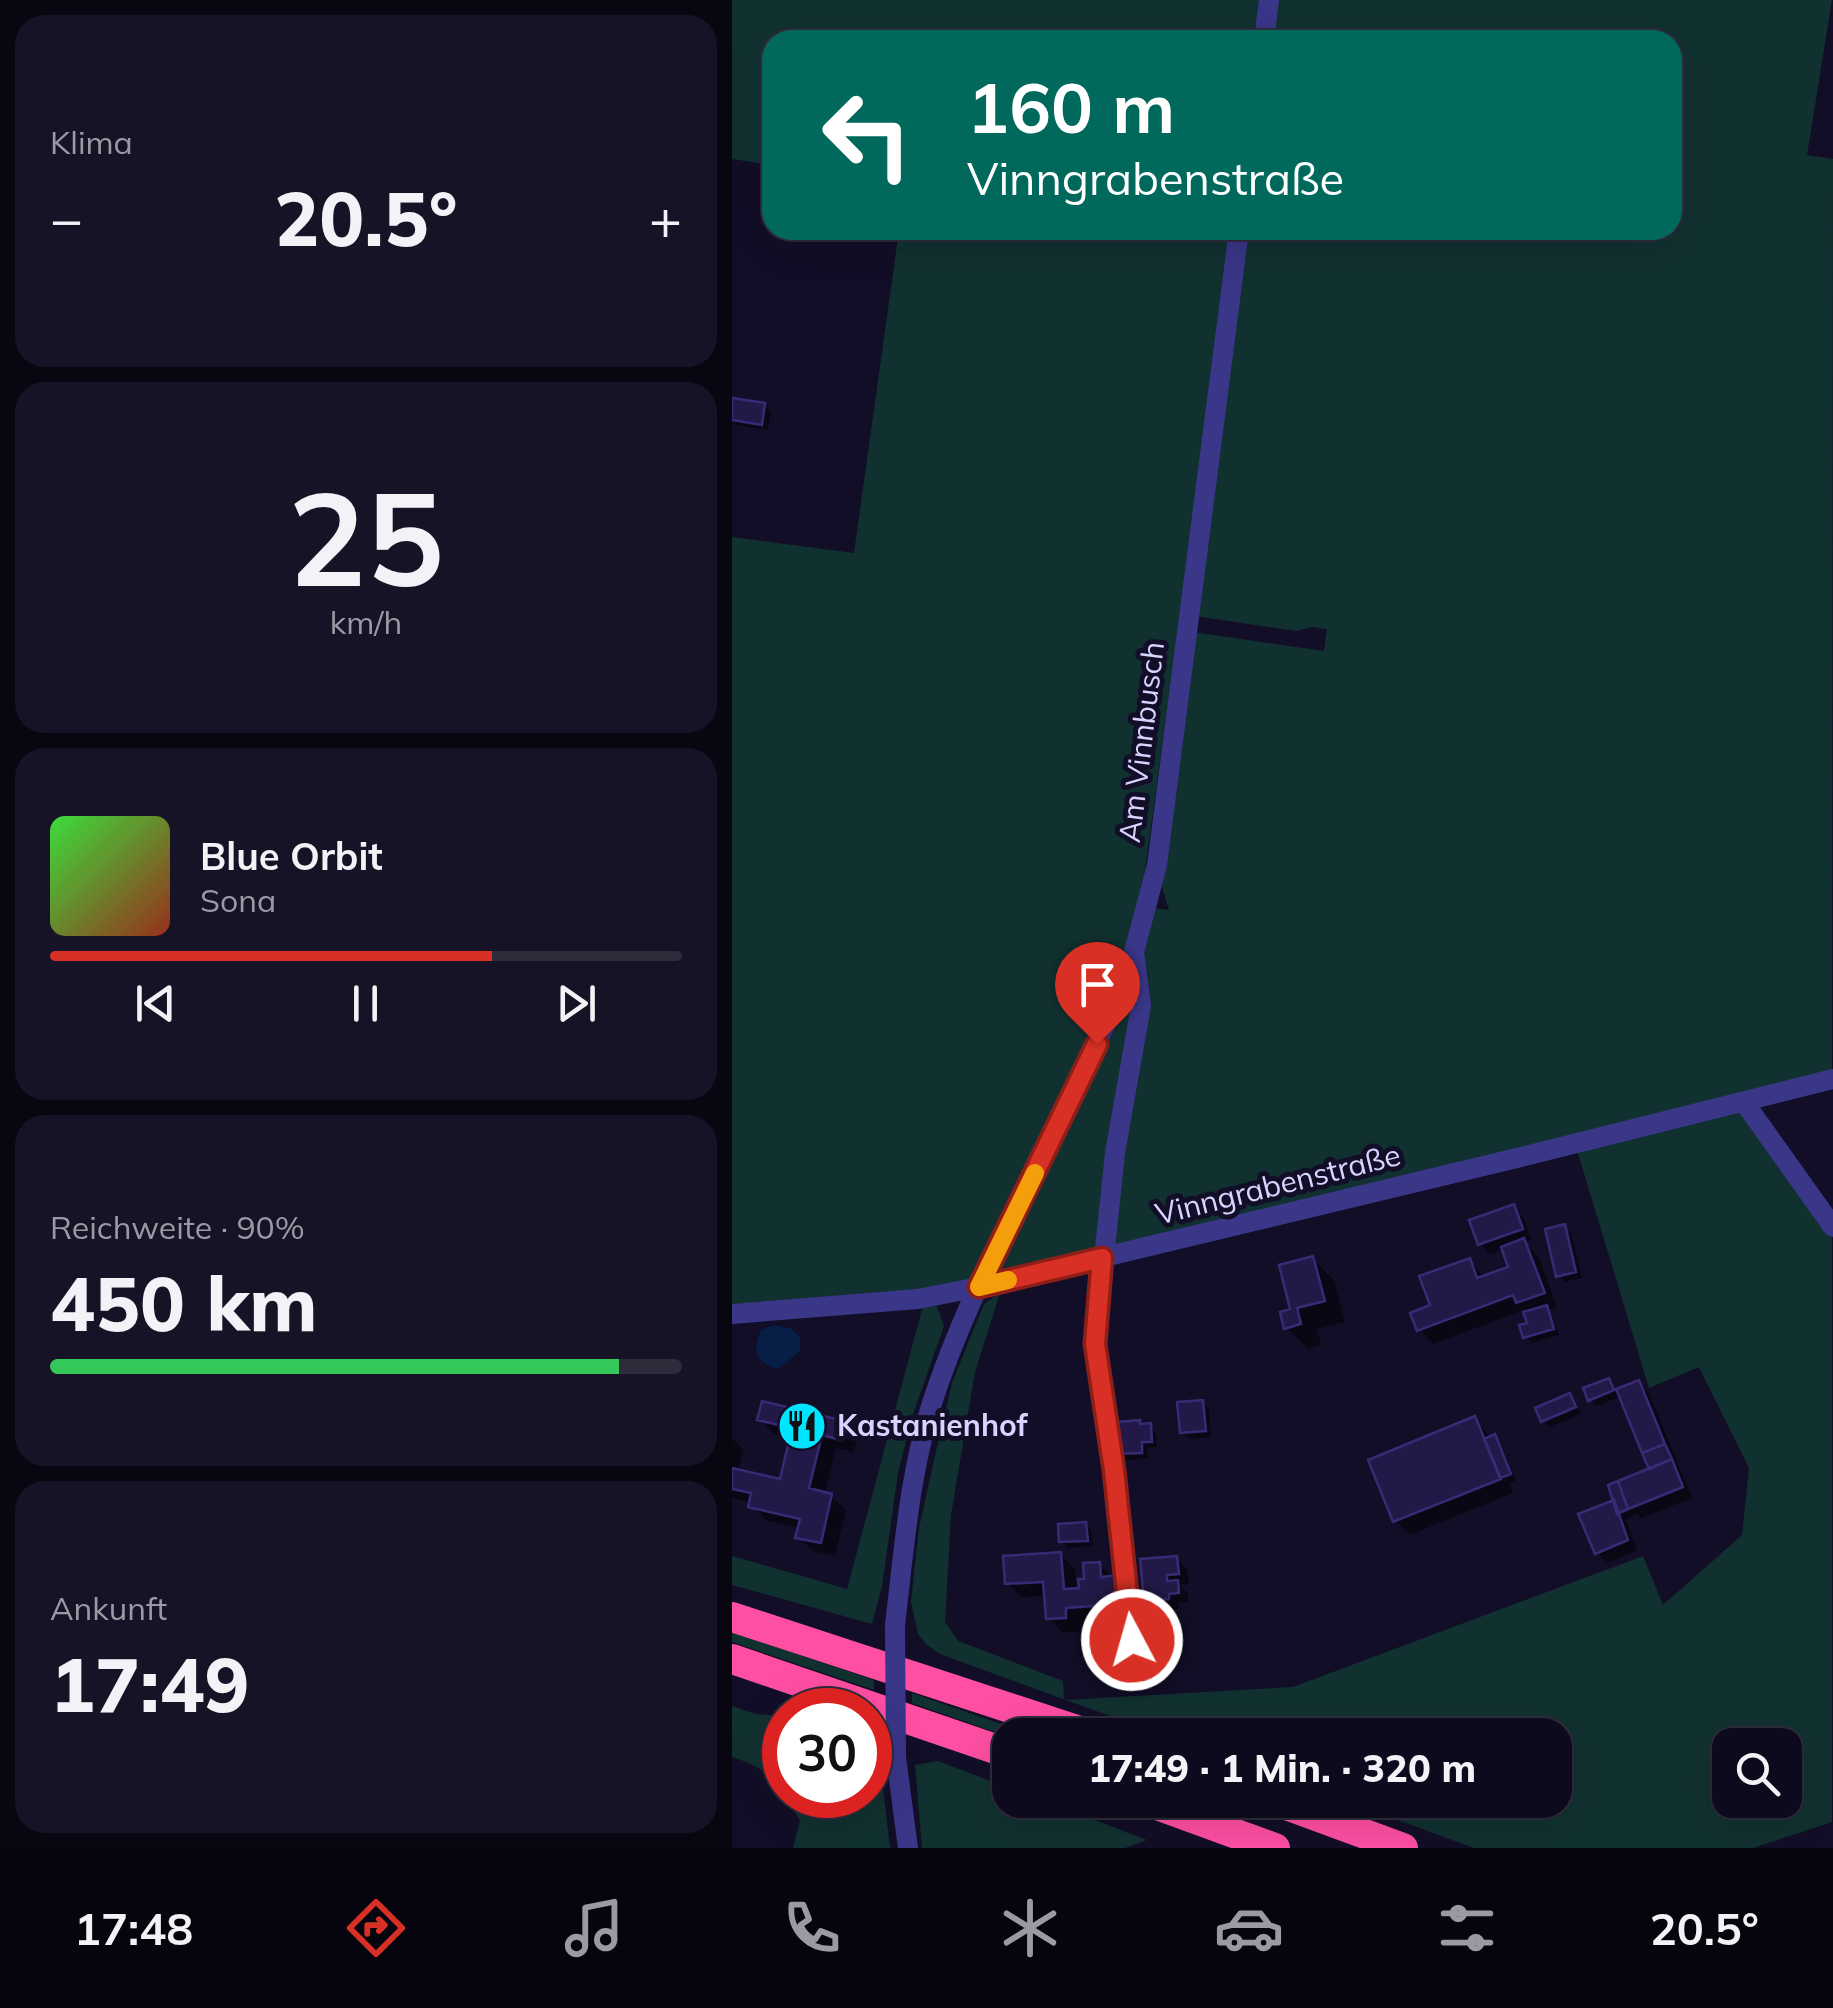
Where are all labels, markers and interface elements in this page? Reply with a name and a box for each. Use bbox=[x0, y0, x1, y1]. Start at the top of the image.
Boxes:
text: 160 m bbox=[967, 63, 1175, 151]
icon: left bbox=[802, 70, 932, 200]
text: Klima bbox=[50, 122, 133, 162]
text: Vinngrabenstraße bbox=[967, 150, 1344, 206]
text: 20.5° bbox=[274, 171, 458, 265]
text: − bbox=[50, 184, 83, 253]
text: + bbox=[649, 184, 682, 253]
text: 25 bbox=[288, 455, 444, 619]
text: km/h bbox=[330, 602, 402, 642]
street label: Am Vinnbusch bbox=[1110, 639, 1172, 844]
text: Blue Orbit bbox=[200, 832, 383, 880]
text: Sona bbox=[200, 880, 276, 920]
pin bbox=[1055, 942, 1140, 1045]
icon: arrive bbox=[1070, 957, 1125, 1012]
icon: previous bbox=[128, 976, 183, 1031]
icon: pause bbox=[338, 976, 393, 1031]
icon: next bbox=[549, 976, 604, 1031]
street label: Vinngrabenstraße bbox=[1151, 1135, 1404, 1233]
text: Reichweite · 90% bbox=[50, 1207, 305, 1247]
text: 450 km bbox=[50, 1256, 318, 1350]
restaurant icon: Kastanienhof bbox=[776, 1400, 828, 1452]
place label: Kastanienhof bbox=[837, 1406, 1029, 1444]
text: Ankunft bbox=[50, 1588, 167, 1628]
position arrow bbox=[1080, 1588, 1184, 1692]
text: 17:49 bbox=[50, 1637, 250, 1731]
speed limit sign: 30 bbox=[762, 1688, 892, 1818]
map controls bbox=[1712, 1728, 1802, 1818]
button: search bbox=[1712, 1728, 1802, 1818]
text: 17:49 · 1 Min. · 320 m bbox=[1088, 1744, 1476, 1792]
icon: directions bbox=[341, 1893, 411, 1963]
icon: music bbox=[559, 1893, 629, 1963]
icon: phone bbox=[777, 1893, 847, 1963]
icon: climate bbox=[995, 1893, 1065, 1963]
icon: car bbox=[1214, 1893, 1284, 1963]
icon: filters bbox=[1432, 1893, 1502, 1963]
text: 17:48 bbox=[74, 1900, 193, 1956]
text: 20.5° bbox=[1650, 1900, 1759, 1956]

